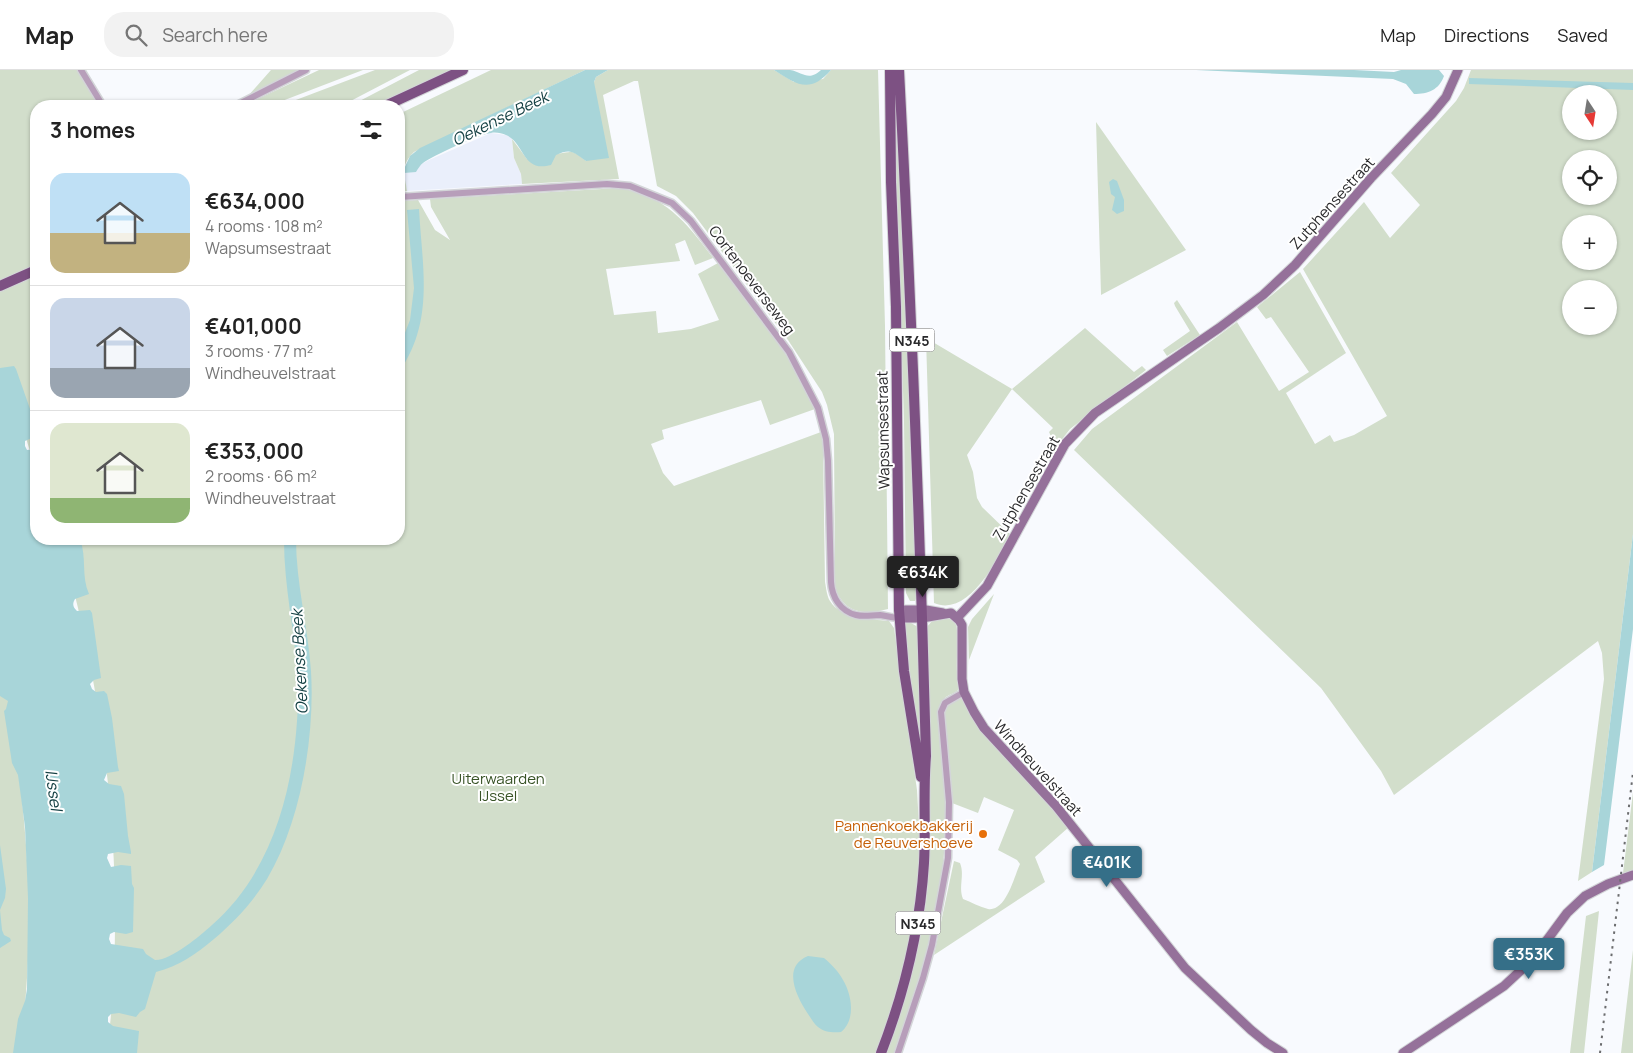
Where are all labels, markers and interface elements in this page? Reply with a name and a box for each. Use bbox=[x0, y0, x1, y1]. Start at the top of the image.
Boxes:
search box bbox=[104, 12, 454, 57]
text: Map bbox=[25, 18, 74, 51]
icon: search bbox=[122, 21, 150, 49]
text: Search here bbox=[162, 22, 268, 48]
text: Map bbox=[1380, 23, 1416, 47]
text: Directions bbox=[1444, 23, 1529, 47]
text: Saved bbox=[1557, 23, 1608, 47]
water label: Oekense Beek bbox=[448, 84, 554, 151]
north arrow bbox=[1562, 85, 1618, 140]
map controls bbox=[1562, 85, 1617, 335]
text: 3 homes bbox=[50, 116, 135, 144]
icon: filters bbox=[357, 116, 385, 144]
button: locate bbox=[1562, 150, 1617, 205]
street label: Zutphensestraat bbox=[1285, 152, 1379, 254]
text: €634,000 bbox=[205, 187, 305, 215]
icon: home bbox=[90, 193, 150, 253]
text: 4 rooms · 108 m² bbox=[205, 215, 323, 237]
button: + bbox=[1562, 215, 1617, 270]
street label: Cortenoeverseweg bbox=[704, 221, 800, 339]
text: Wapsumsestraat bbox=[205, 237, 331, 259]
button: − bbox=[1562, 280, 1617, 335]
text: €401,000 bbox=[205, 312, 302, 340]
icon: home bbox=[90, 318, 150, 378]
road number: N345 bbox=[890, 328, 934, 352]
text: 3 rooms · 77 m² bbox=[205, 340, 313, 362]
text: Windheuvelstraat bbox=[205, 362, 336, 384]
street label: Wapsumsestraat bbox=[871, 371, 895, 489]
street label: Zutphensestraat bbox=[987, 432, 1065, 544]
text: €353,000 bbox=[205, 437, 304, 465]
icon: home bbox=[90, 443, 150, 503]
text: 2 rooms · 66 m² bbox=[205, 465, 317, 487]
text: Windheuvelstraat bbox=[205, 487, 336, 509]
pin: €634K bbox=[888, 556, 958, 598]
text: €634K bbox=[898, 561, 948, 583]
water label: Oekense Beek bbox=[285, 607, 313, 715]
street label: Windheuvelstraat bbox=[989, 715, 1087, 821]
water label: IJssel bbox=[40, 768, 68, 814]
park label: Uiterwaarden IJssel bbox=[451, 768, 545, 806]
place label: Pannenkoekbakkerij de Reuvershoeve bbox=[835, 815, 973, 853]
marker: Pannenkoekbakkerij de Reuvershoeve bbox=[977, 828, 989, 840]
pin: €401K bbox=[1072, 846, 1142, 888]
text: €401K bbox=[1083, 851, 1131, 873]
road number: N345 bbox=[896, 911, 940, 934]
pin: €353K bbox=[1494, 938, 1564, 980]
text: €353K bbox=[1504, 943, 1554, 965]

